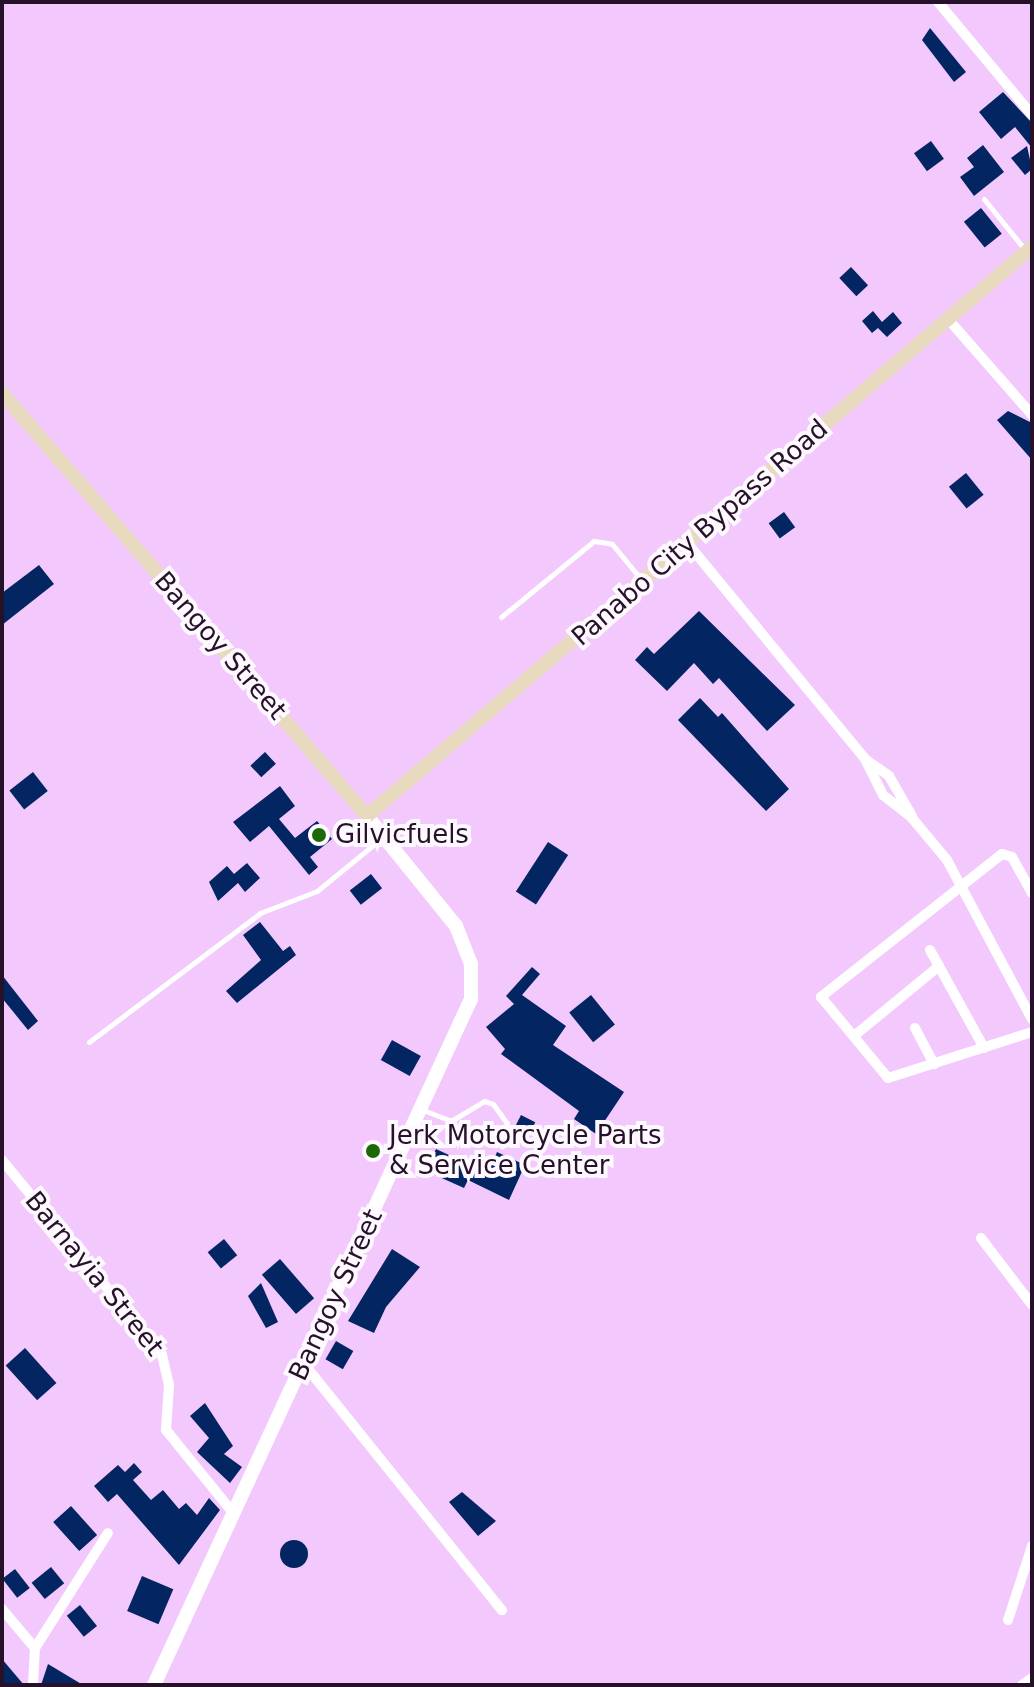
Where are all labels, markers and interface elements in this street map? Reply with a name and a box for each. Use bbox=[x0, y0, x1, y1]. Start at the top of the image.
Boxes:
street label: Panabo City Bypass Road bbox=[566, 413, 834, 653]
street label: Bangoy Street bbox=[147, 566, 293, 726]
place label: Gilvicfuels bbox=[335, 819, 469, 851]
marker: Gilvicfuels bbox=[310, 826, 328, 844]
place label: Jerk Motorcycle Parts & Service Center bbox=[389, 1120, 662, 1182]
marker: Jerk Motorcycle Parts & Service Center bbox=[364, 1142, 382, 1160]
street label: Barnayia Street bbox=[18, 1186, 170, 1362]
street label: Bangoy Street bbox=[283, 1204, 389, 1386]

